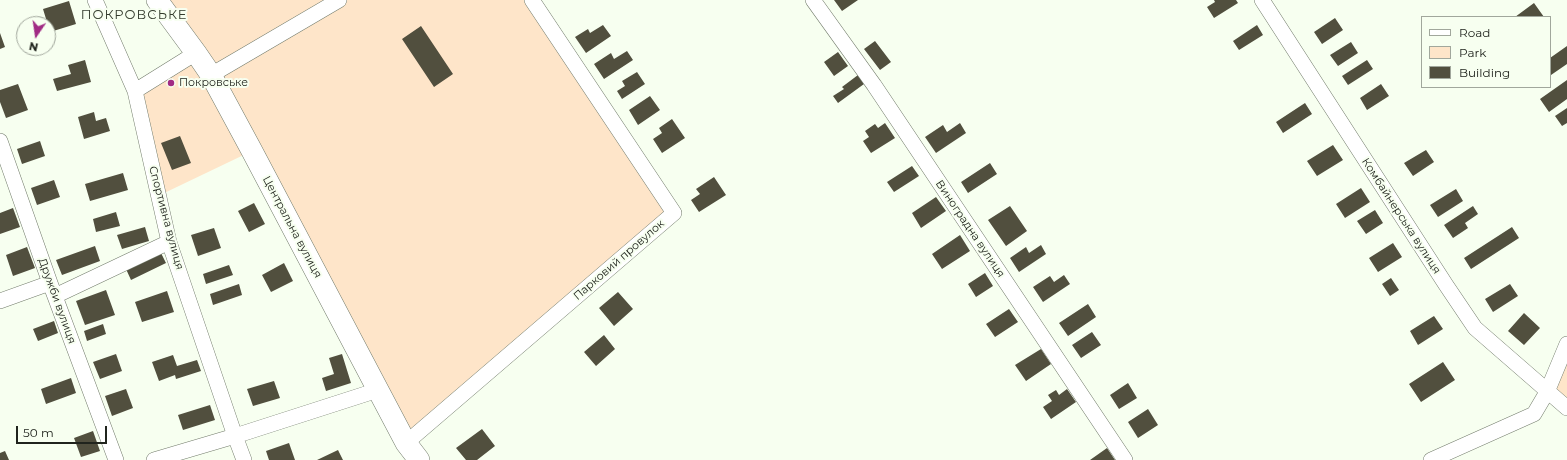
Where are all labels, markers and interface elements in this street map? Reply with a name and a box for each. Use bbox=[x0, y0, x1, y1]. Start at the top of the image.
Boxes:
district label: ПОКРОВСЬКЕ bbox=[81, 7, 187, 23]
north arrow bbox=[16, 16, 56, 56]
legend bbox=[1421, 16, 1551, 88]
text: Road bbox=[1459, 25, 1490, 40]
text: N bbox=[28, 39, 39, 55]
text: Park bbox=[1459, 45, 1486, 60]
text: Building bbox=[1459, 65, 1510, 80]
place label: Покровське bbox=[179, 76, 248, 90]
marker: Покровське bbox=[166, 78, 176, 88]
street label: Комбайнерська вулиця bbox=[1359, 156, 1443, 276]
street label: Спортивна вулиця bbox=[146, 165, 186, 271]
street label: Центральна вулиця bbox=[260, 174, 324, 280]
street label: Виноградна вулиця bbox=[933, 178, 1007, 280]
street label: Парковий провулок bbox=[571, 217, 667, 303]
street label: Дружби вулиця bbox=[35, 256, 79, 346]
scale bar bbox=[18, 418, 109, 444]
text: 50 m bbox=[23, 425, 54, 440]

